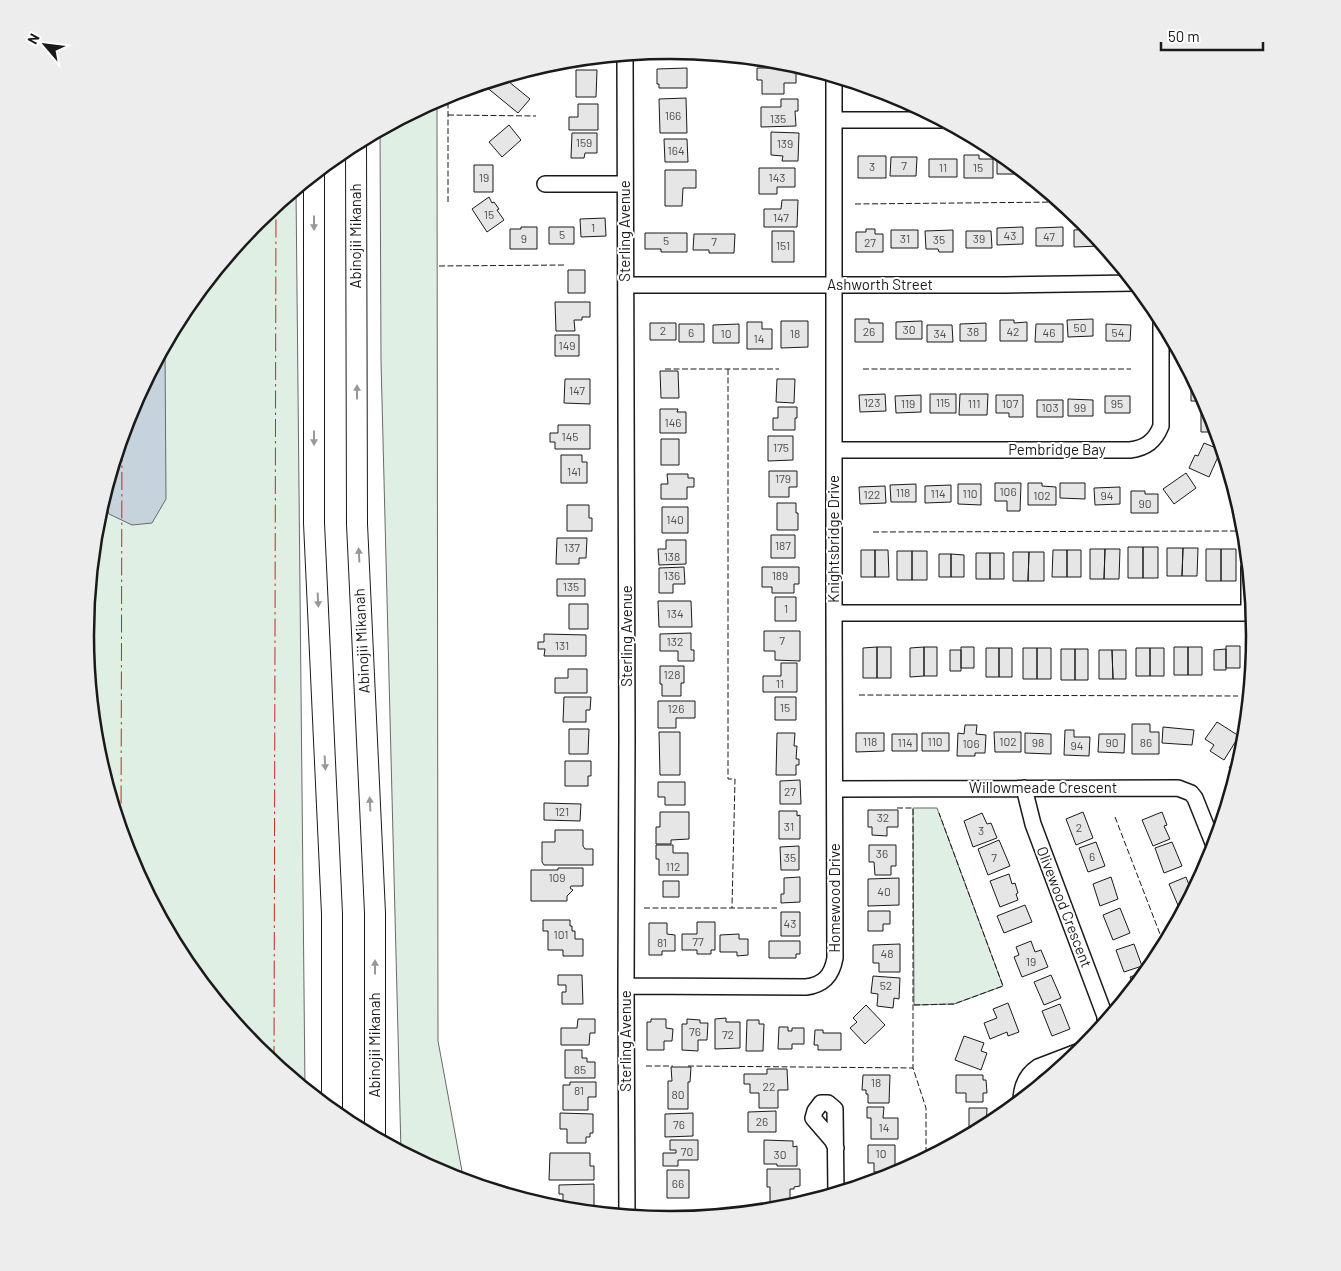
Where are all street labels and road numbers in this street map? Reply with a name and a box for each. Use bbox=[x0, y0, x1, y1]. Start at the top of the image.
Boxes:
street label: Sterling Avenue bbox=[615, 180, 633, 282]
street label: Abinojii Mikanah bbox=[346, 183, 364, 289]
street label: Ashworth Street bbox=[827, 275, 933, 293]
street label: Pembridge Bay bbox=[1008, 440, 1106, 458]
street label: Knightsbridge Drive bbox=[824, 475, 842, 603]
street label: Sterling Avenue bbox=[617, 585, 635, 687]
street label: Abinojii Mikanah bbox=[349, 588, 373, 694]
street label: Willowmeade Crescent bbox=[969, 778, 1117, 796]
street label: Homewood Drive bbox=[825, 843, 843, 953]
street label: Olivewood Crescent bbox=[1034, 844, 1096, 970]
street label: Sterling Avenue bbox=[616, 990, 634, 1092]
street label: Abinojii Mikanah bbox=[365, 992, 383, 1098]

